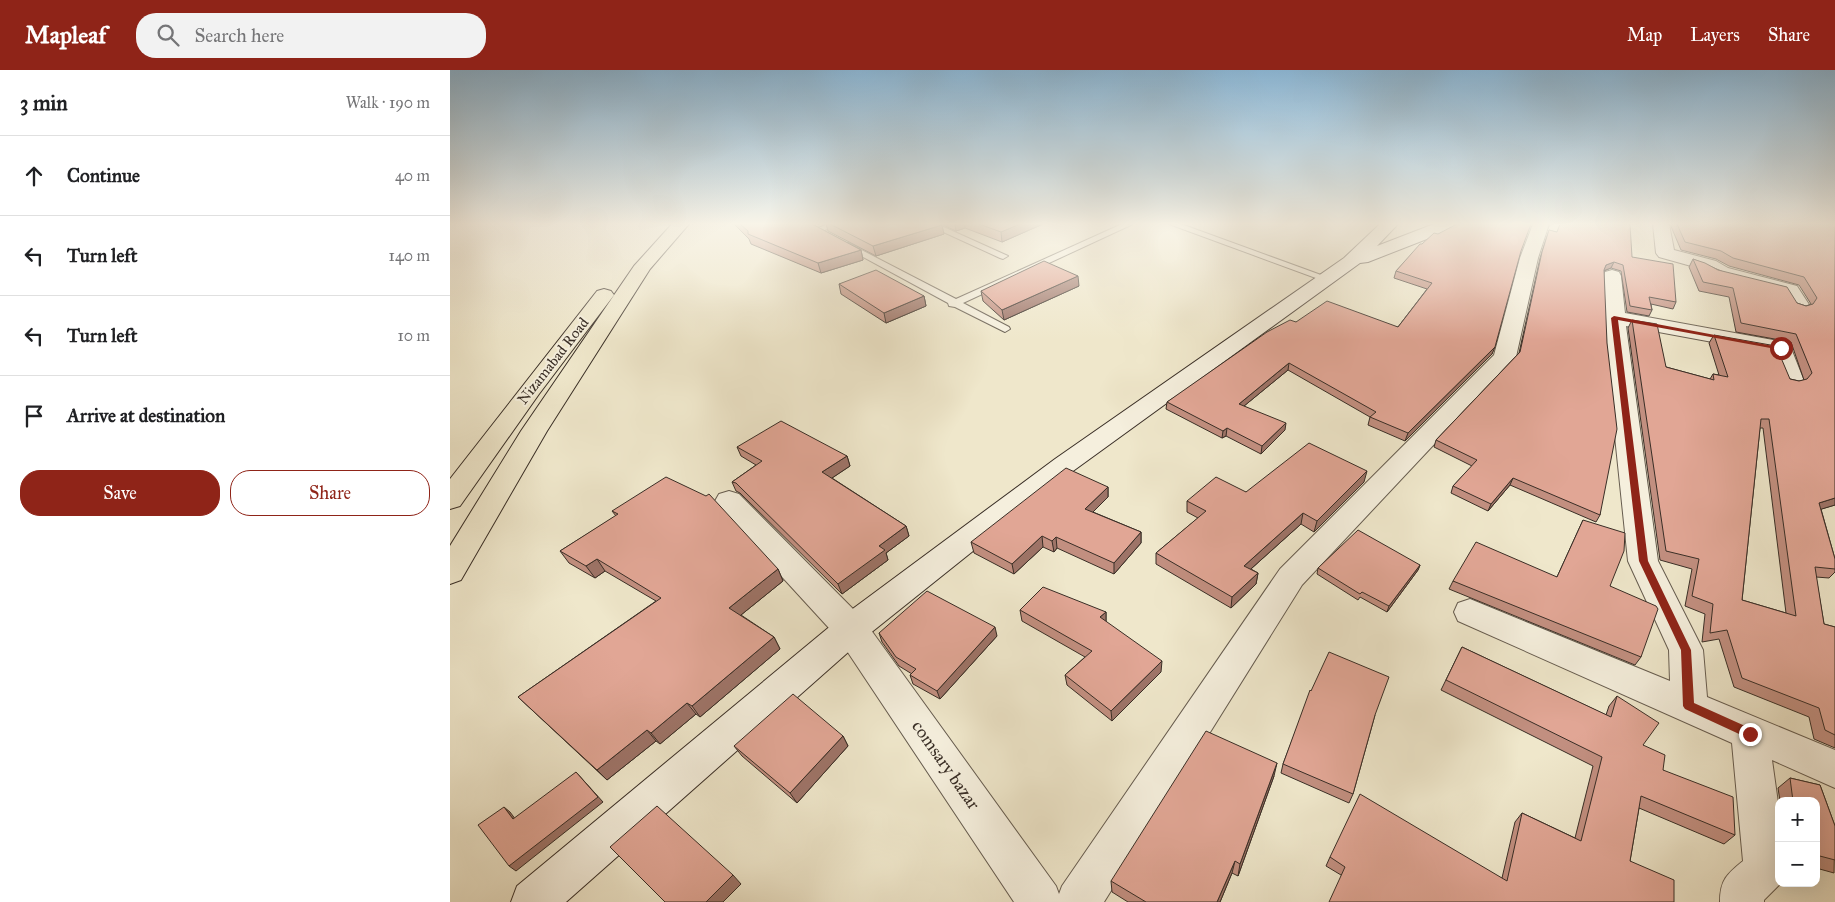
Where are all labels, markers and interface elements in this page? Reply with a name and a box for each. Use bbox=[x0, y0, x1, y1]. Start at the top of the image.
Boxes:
search box bbox=[136, 13, 486, 58]
text: Mapleaf bbox=[25, 20, 106, 50]
icon: search bbox=[154, 21, 182, 49]
text: Search here bbox=[194, 24, 284, 47]
text: Map bbox=[1627, 24, 1662, 46]
text: Layers bbox=[1690, 24, 1740, 46]
text: Share bbox=[1768, 24, 1810, 46]
text: 3 min bbox=[20, 90, 68, 116]
text: Walk · 190 m bbox=[346, 93, 430, 112]
icon: ahead bbox=[20, 162, 48, 190]
text: Continue bbox=[67, 164, 140, 187]
text: 40 m bbox=[395, 166, 430, 185]
icon: left bbox=[20, 242, 48, 270]
text: Turn left bbox=[67, 244, 137, 267]
text: 140 m bbox=[389, 246, 430, 265]
street label: Nizamabad Road bbox=[513, 314, 593, 408]
icon: left bbox=[20, 322, 48, 350]
text: Turn left bbox=[67, 324, 137, 347]
text: 10 m bbox=[398, 326, 430, 345]
route start bbox=[1770, 337, 1793, 360]
icon: arrive bbox=[20, 402, 48, 430]
text: Arrive at destination bbox=[67, 404, 225, 427]
button: Save bbox=[20, 470, 220, 516]
button: Share bbox=[230, 470, 430, 516]
street label: comsary bazar bbox=[907, 716, 985, 814]
route end bbox=[1739, 723, 1762, 746]
map controls bbox=[1775, 797, 1820, 887]
button: + bbox=[1775, 797, 1820, 842]
button: − bbox=[1775, 842, 1820, 887]

